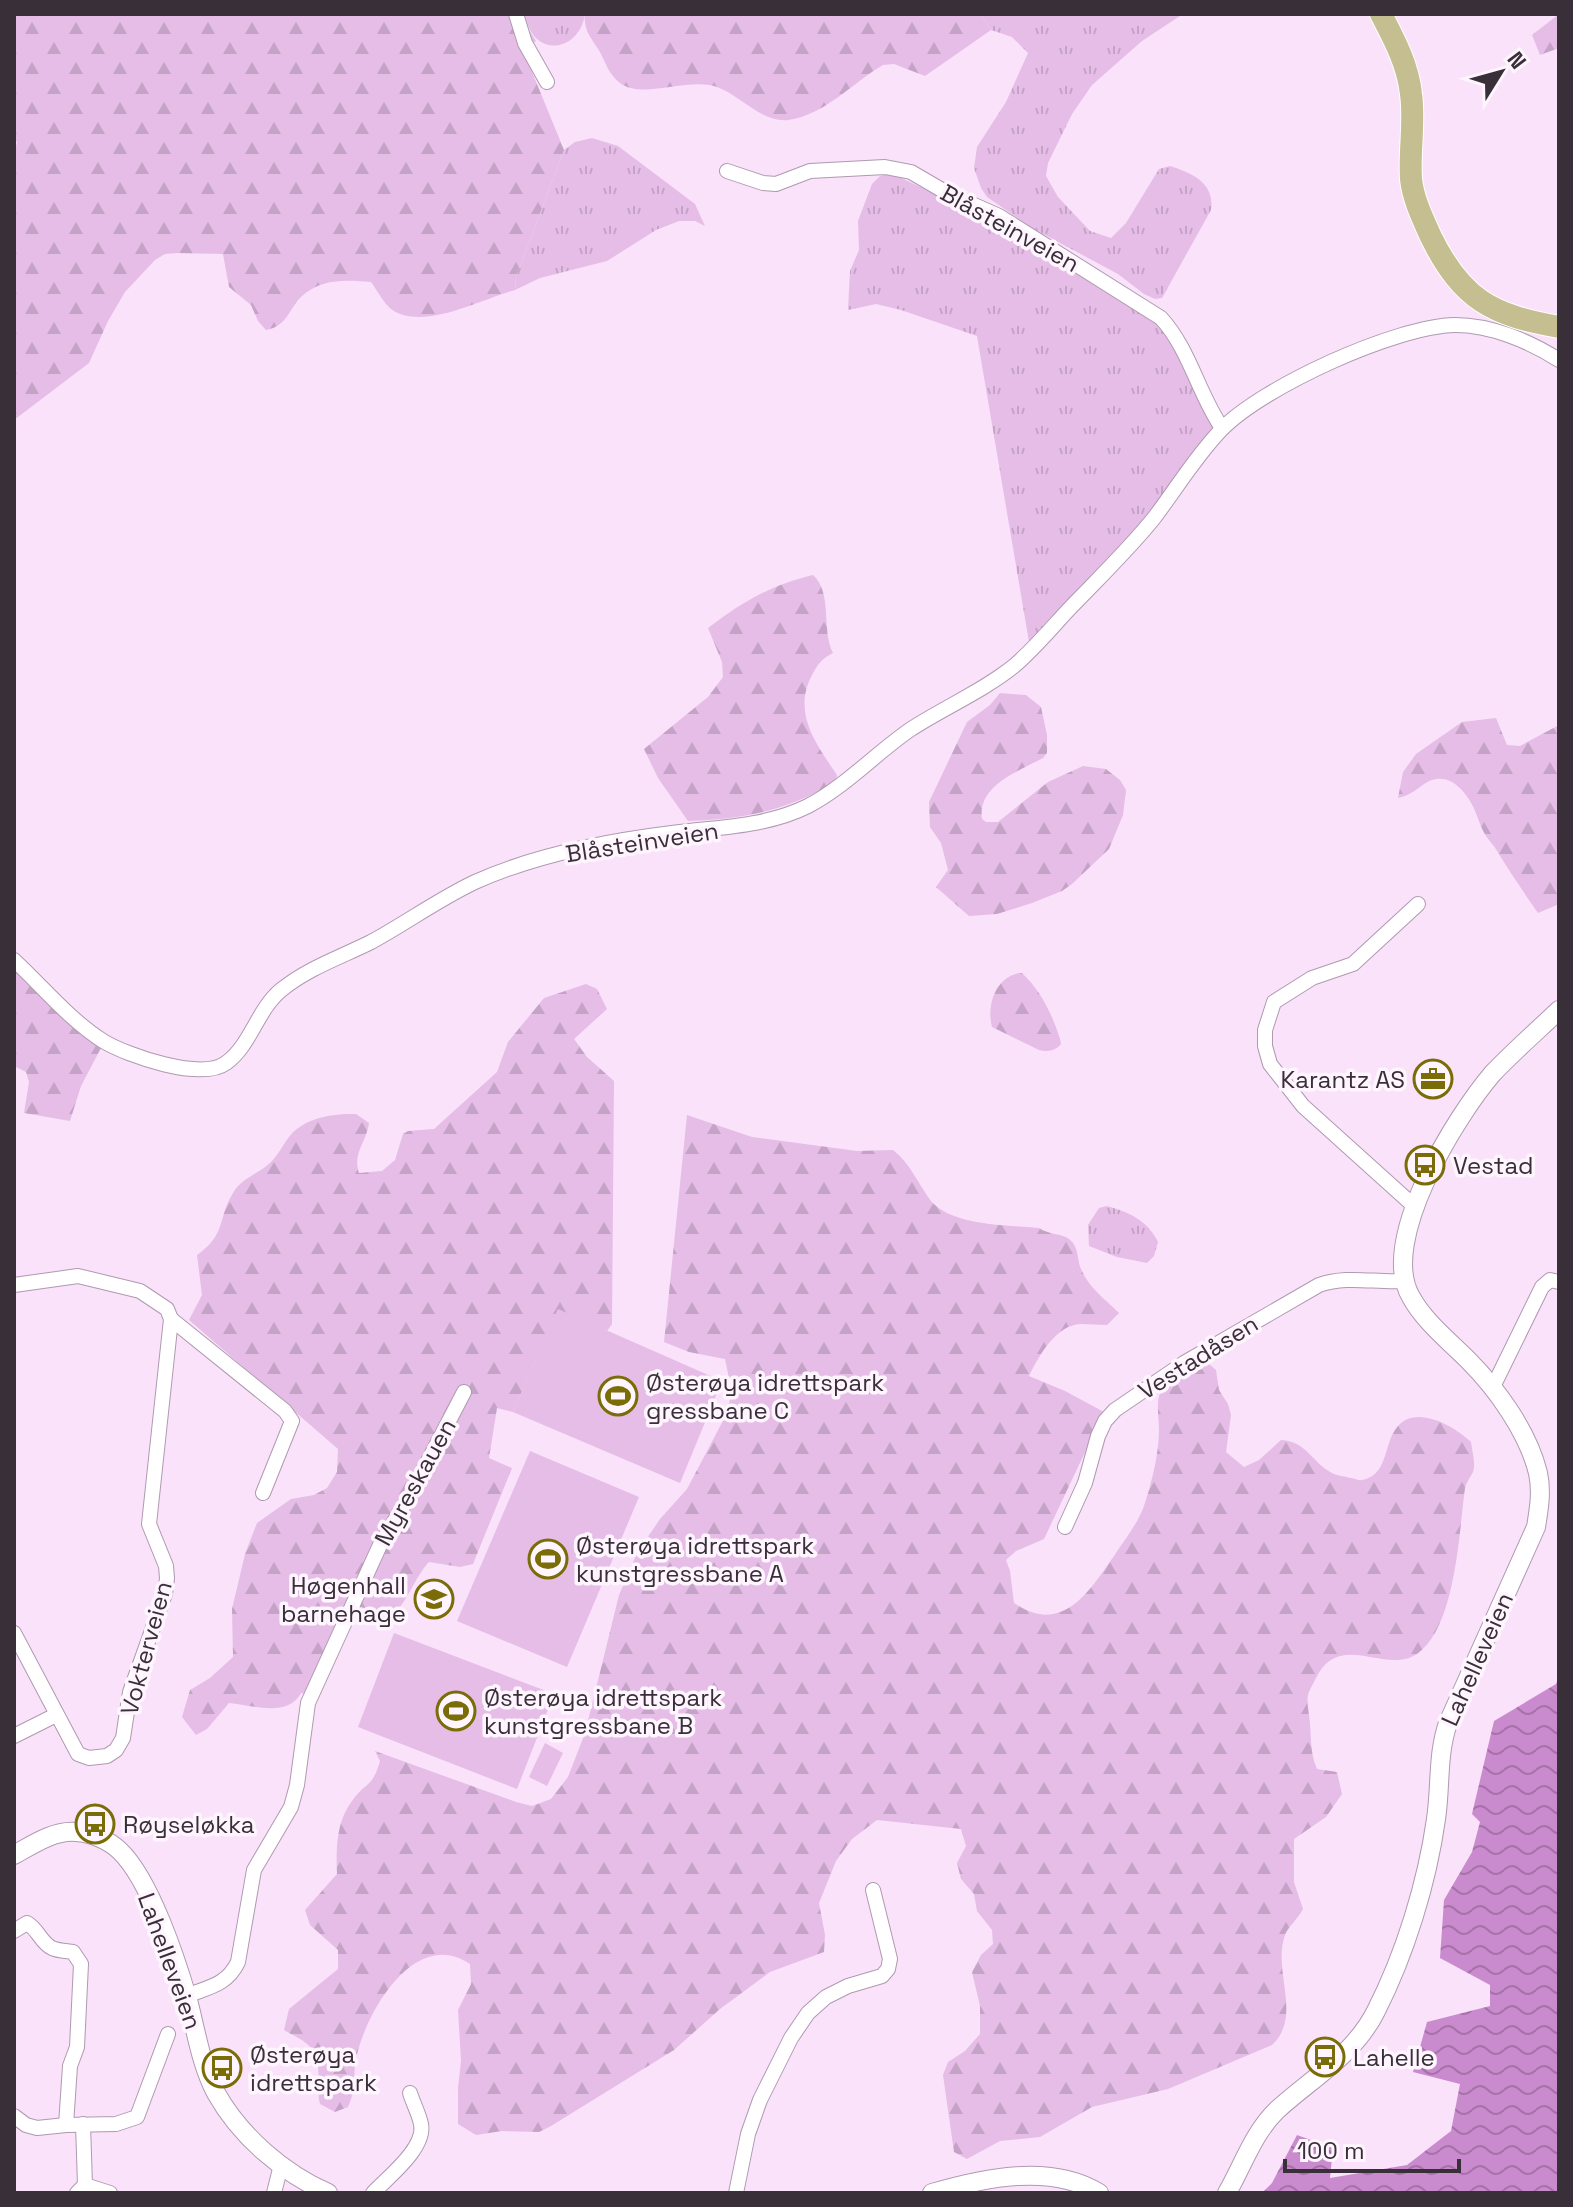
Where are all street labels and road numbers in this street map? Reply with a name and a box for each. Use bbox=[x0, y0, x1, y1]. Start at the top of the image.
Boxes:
street label: Blåsteinveien bbox=[935, 177, 1085, 279]
street label: Blåsteinveien bbox=[563, 815, 721, 869]
street label: Vestadåsen bbox=[1132, 1308, 1264, 1406]
street label: Myreskauen bbox=[367, 1413, 463, 1551]
street label: Vokterveien bbox=[113, 1578, 179, 1718]
street label: Lahelleveien bbox=[1434, 1587, 1520, 1731]
street label: Lahelleveien bbox=[131, 1889, 209, 2033]

